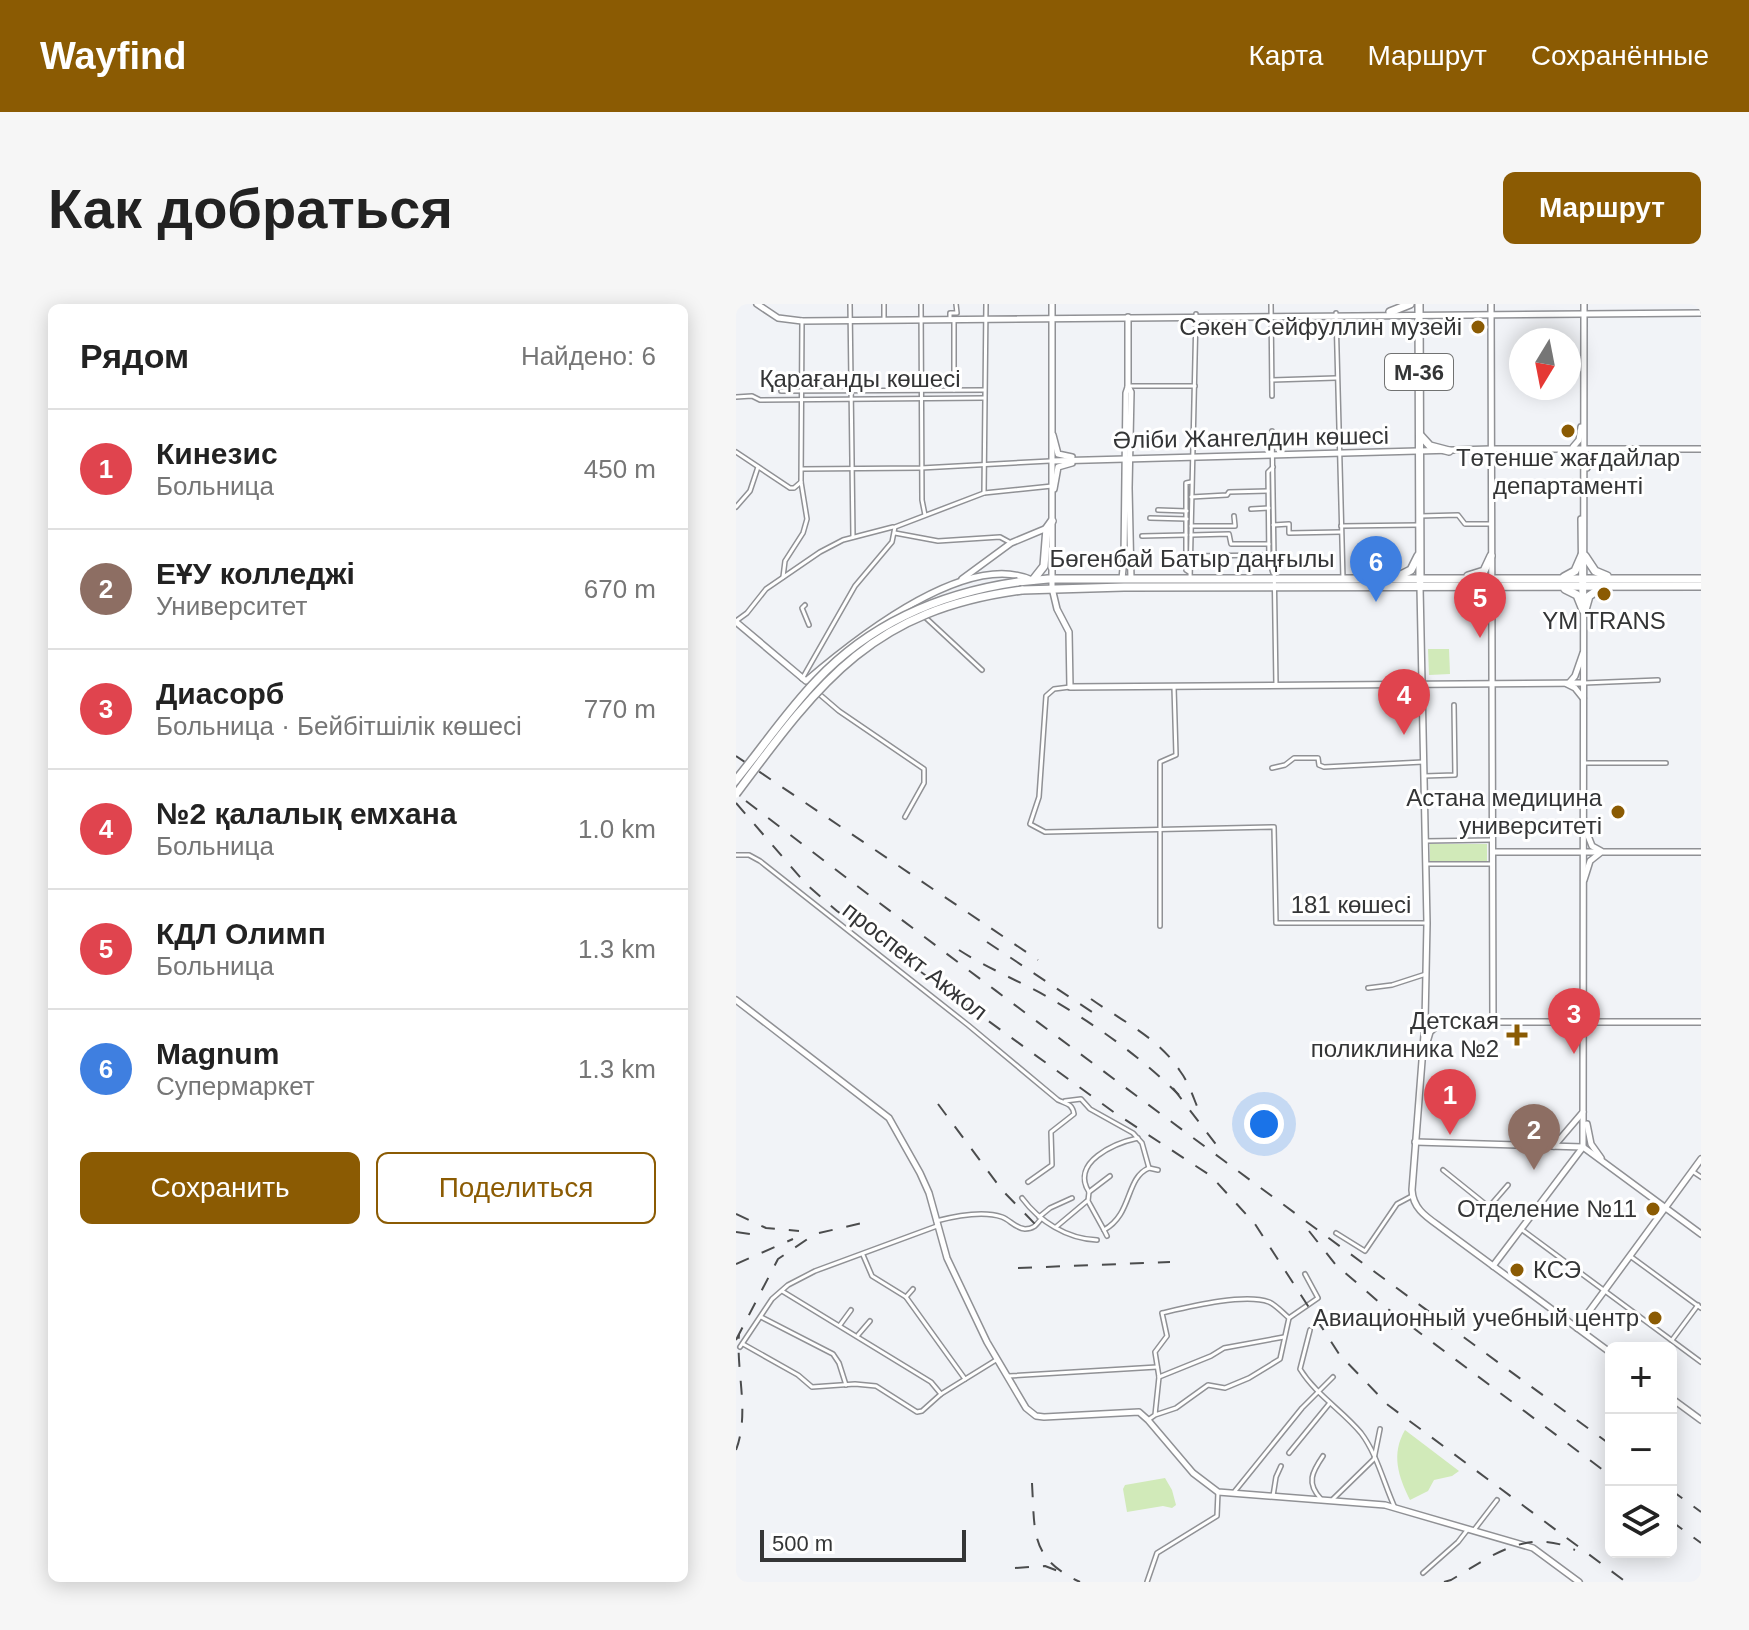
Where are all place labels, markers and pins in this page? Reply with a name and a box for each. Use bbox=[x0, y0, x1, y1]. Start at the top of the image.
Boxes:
place label: Сәкен Сейфуллин музейі bbox=[1179, 313, 1462, 340]
marker: Сәкен Сейфуллин музейі bbox=[1469, 318, 1487, 336]
marker: Төтенше жағдайлар департаменті bbox=[1559, 422, 1577, 440]
place label: Төтенше жағдайлар департаменті bbox=[1456, 444, 1680, 499]
pin: 6 bbox=[1350, 536, 1402, 602]
pin: 5 bbox=[1454, 572, 1506, 638]
marker: YM TRANS bbox=[1595, 585, 1613, 603]
place label: YM TRANS bbox=[1542, 607, 1666, 634]
pin: 4 bbox=[1378, 669, 1430, 735]
place label: Астана медицина университеті bbox=[1406, 784, 1603, 839]
marker: Астана медицина университеті bbox=[1609, 803, 1627, 821]
pin: 3 bbox=[1548, 988, 1600, 1054]
place label: Детская поликлиника №2 bbox=[1311, 1007, 1499, 1062]
marker: Детская поликлиника №2 bbox=[1506, 1024, 1528, 1046]
pin: 1 bbox=[1424, 1069, 1476, 1135]
pin: 2 bbox=[1508, 1104, 1560, 1170]
place label: Отделение №11 bbox=[1457, 1195, 1637, 1222]
marker: Отделение №11 bbox=[1644, 1200, 1662, 1218]
place label: КСЭ bbox=[1533, 1256, 1581, 1283]
marker: КСЭ bbox=[1508, 1261, 1526, 1279]
place label: Авиационный учебный центр bbox=[1313, 1304, 1639, 1331]
marker: Авиационный учебный центр bbox=[1646, 1309, 1664, 1327]

